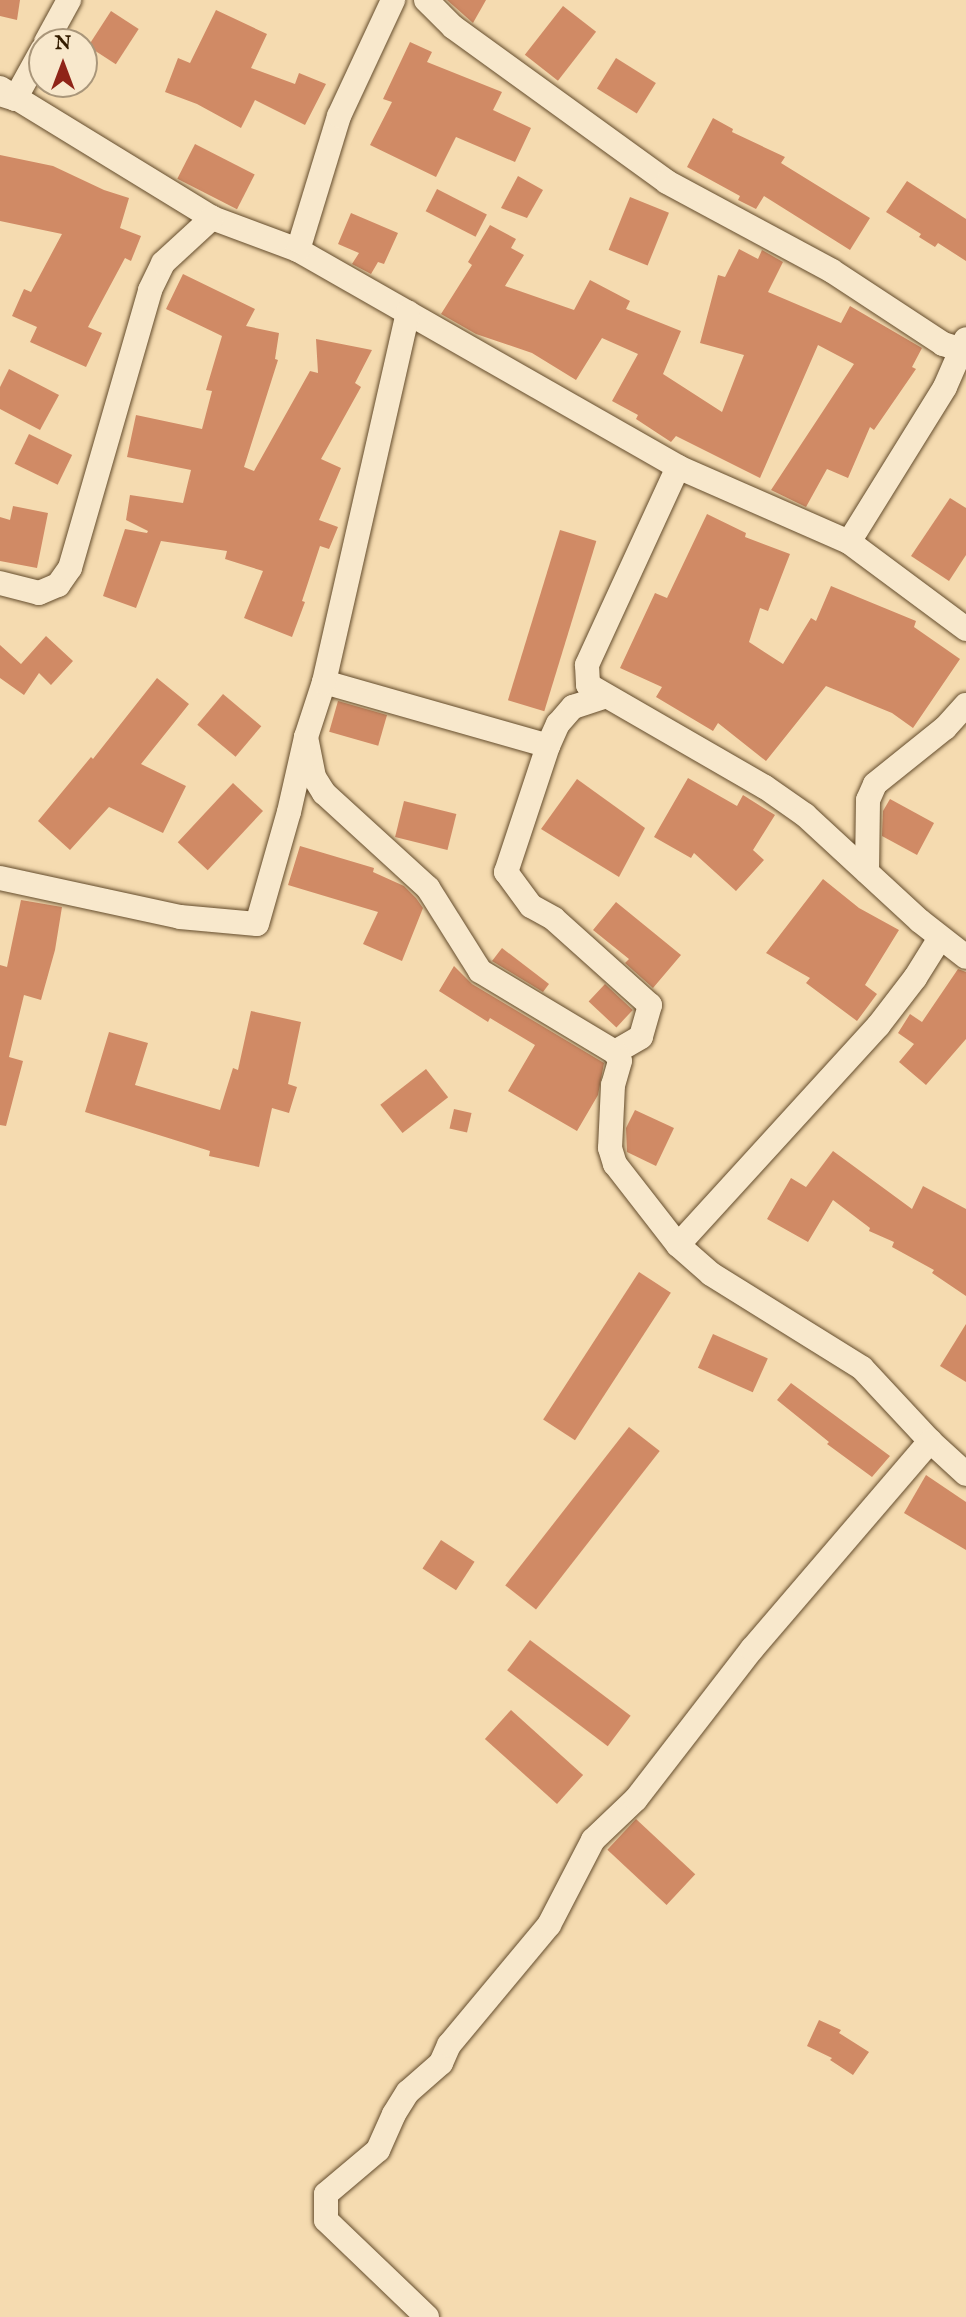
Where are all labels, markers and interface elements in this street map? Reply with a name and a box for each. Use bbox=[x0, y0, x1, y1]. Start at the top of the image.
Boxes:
north arrow bbox=[28, 28, 98, 98]
text: N bbox=[55, 32, 71, 56]

